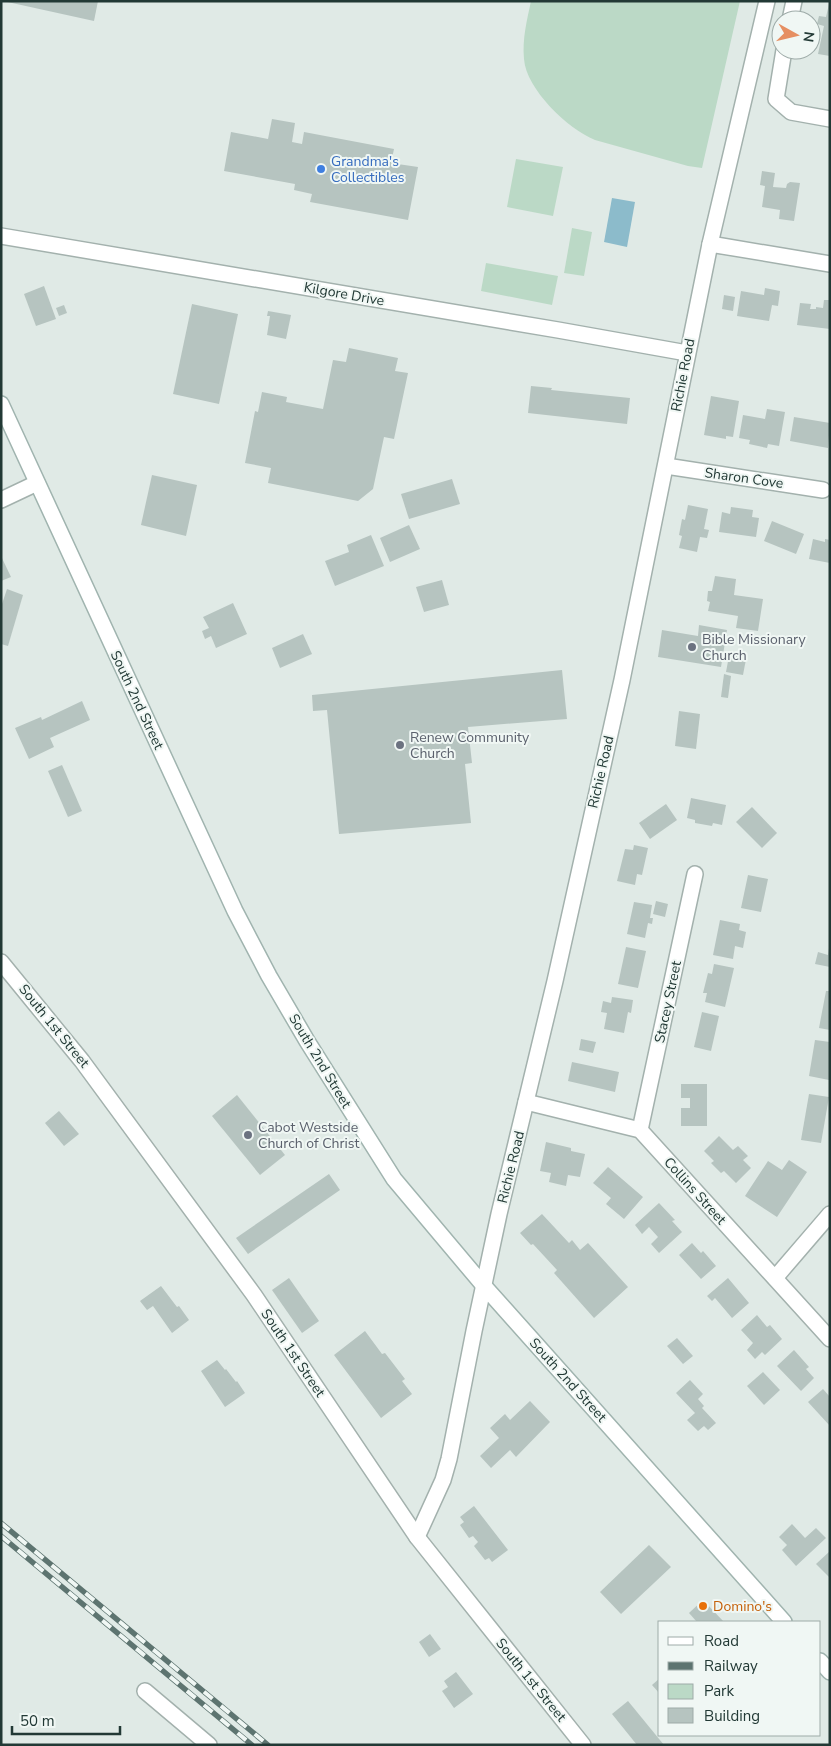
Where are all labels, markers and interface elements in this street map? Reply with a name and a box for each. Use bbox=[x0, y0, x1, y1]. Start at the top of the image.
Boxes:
north arrow bbox=[771, 10, 821, 60]
text: N bbox=[798, 30, 819, 43]
place label: Grandma's Collectibles bbox=[331, 152, 405, 187]
marker: Grandma's Collectibles bbox=[315, 163, 327, 175]
street label: Kilgore Drive bbox=[302, 278, 386, 310]
street label: Richie Road bbox=[667, 337, 699, 413]
street label: Sharon Cove bbox=[703, 463, 785, 493]
place label: Bible Missionary Church bbox=[702, 630, 807, 665]
marker: Bible Missionary Church bbox=[686, 641, 698, 653]
street label: South 2nd Street bbox=[106, 647, 168, 753]
place label: Renew Community Church bbox=[410, 728, 530, 763]
street label: Richie Road bbox=[583, 734, 619, 810]
marker: Renew Community Church bbox=[394, 739, 406, 751]
street label: Stacey Street bbox=[650, 959, 686, 1045]
street label: South 1st Street bbox=[14, 980, 94, 1072]
street label: South 2nd Street bbox=[284, 1010, 356, 1112]
place label: Cabot Westside Church of Christ bbox=[258, 1118, 359, 1153]
marker: Cabot Westside Church of Christ bbox=[242, 1129, 254, 1141]
street label: Richie Road bbox=[493, 1129, 529, 1205]
street label: Collins Street bbox=[660, 1153, 730, 1229]
street label: South 1st Street bbox=[256, 1305, 330, 1401]
street label: South 2nd Street bbox=[525, 1334, 611, 1426]
place label: Domino's bbox=[713, 1597, 772, 1616]
marker: Domino's bbox=[697, 1600, 709, 1612]
legend bbox=[658, 1621, 821, 1736]
text: Road bbox=[704, 1631, 739, 1651]
street label: South 1st Street bbox=[491, 1634, 571, 1726]
text: Railway bbox=[704, 1656, 758, 1676]
text: Park bbox=[704, 1681, 734, 1701]
scale bar bbox=[12, 1704, 120, 1736]
text: Building bbox=[704, 1706, 760, 1726]
text: 50 m bbox=[20, 1711, 55, 1731]

